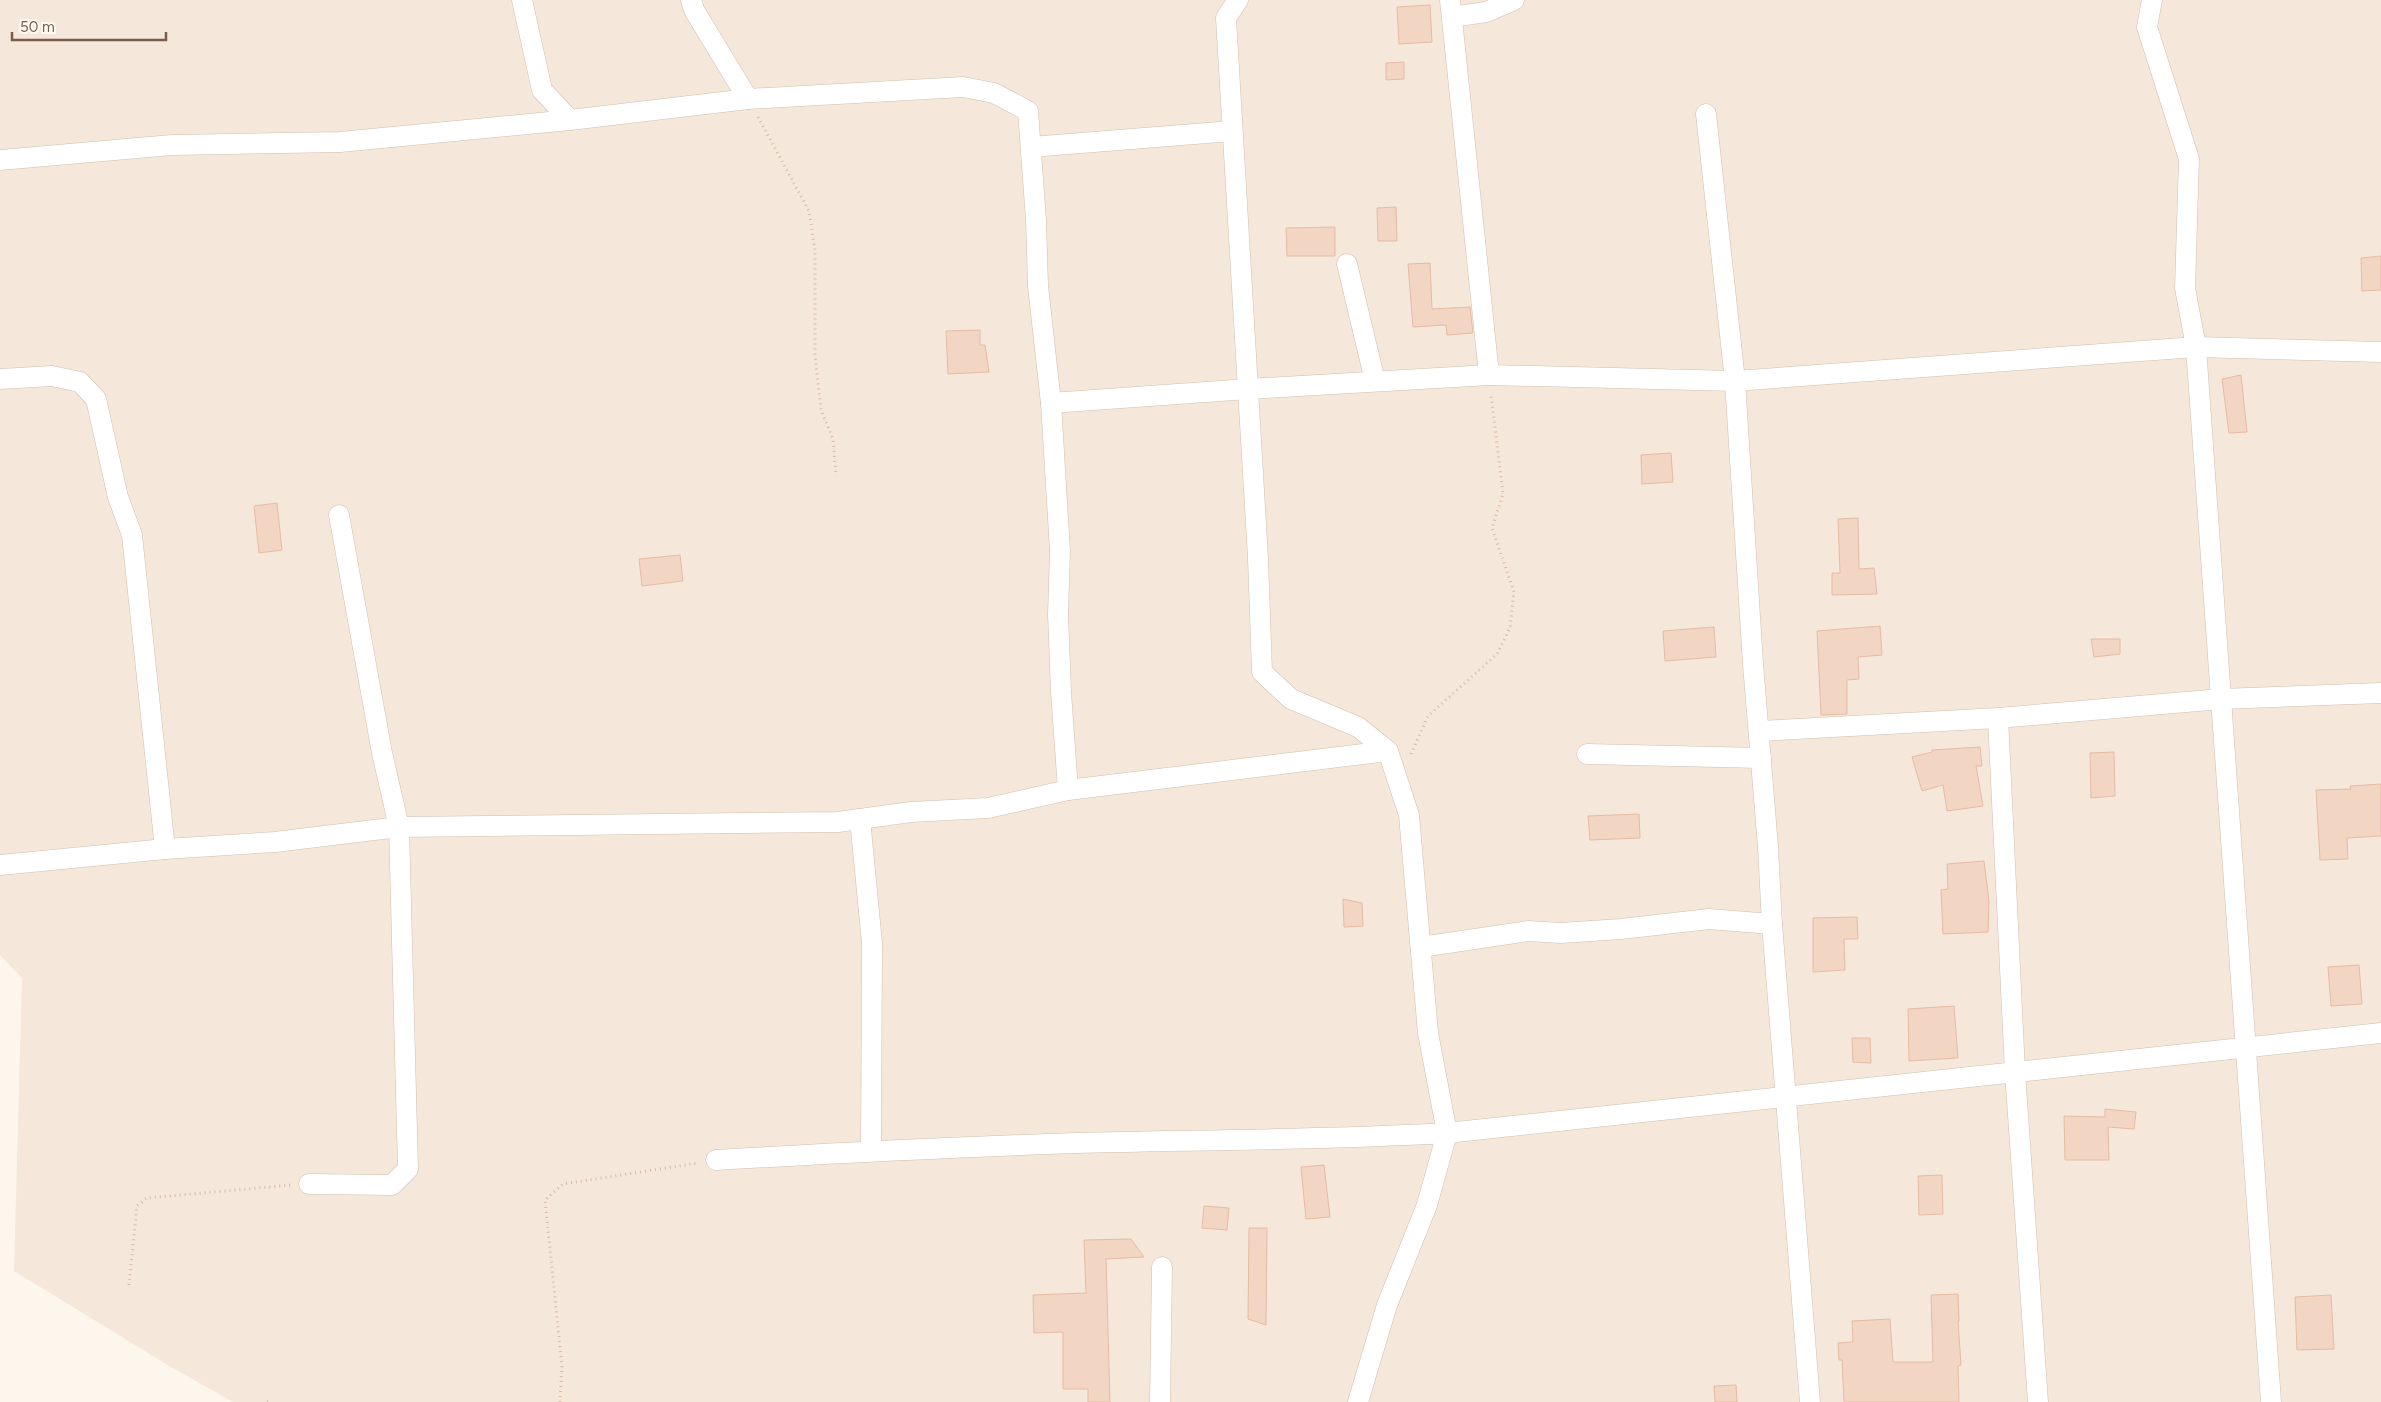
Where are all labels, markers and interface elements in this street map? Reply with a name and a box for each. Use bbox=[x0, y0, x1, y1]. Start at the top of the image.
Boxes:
scale bar bbox=[12, 10, 166, 42]
text: 50 m bbox=[20, 18, 55, 36]

